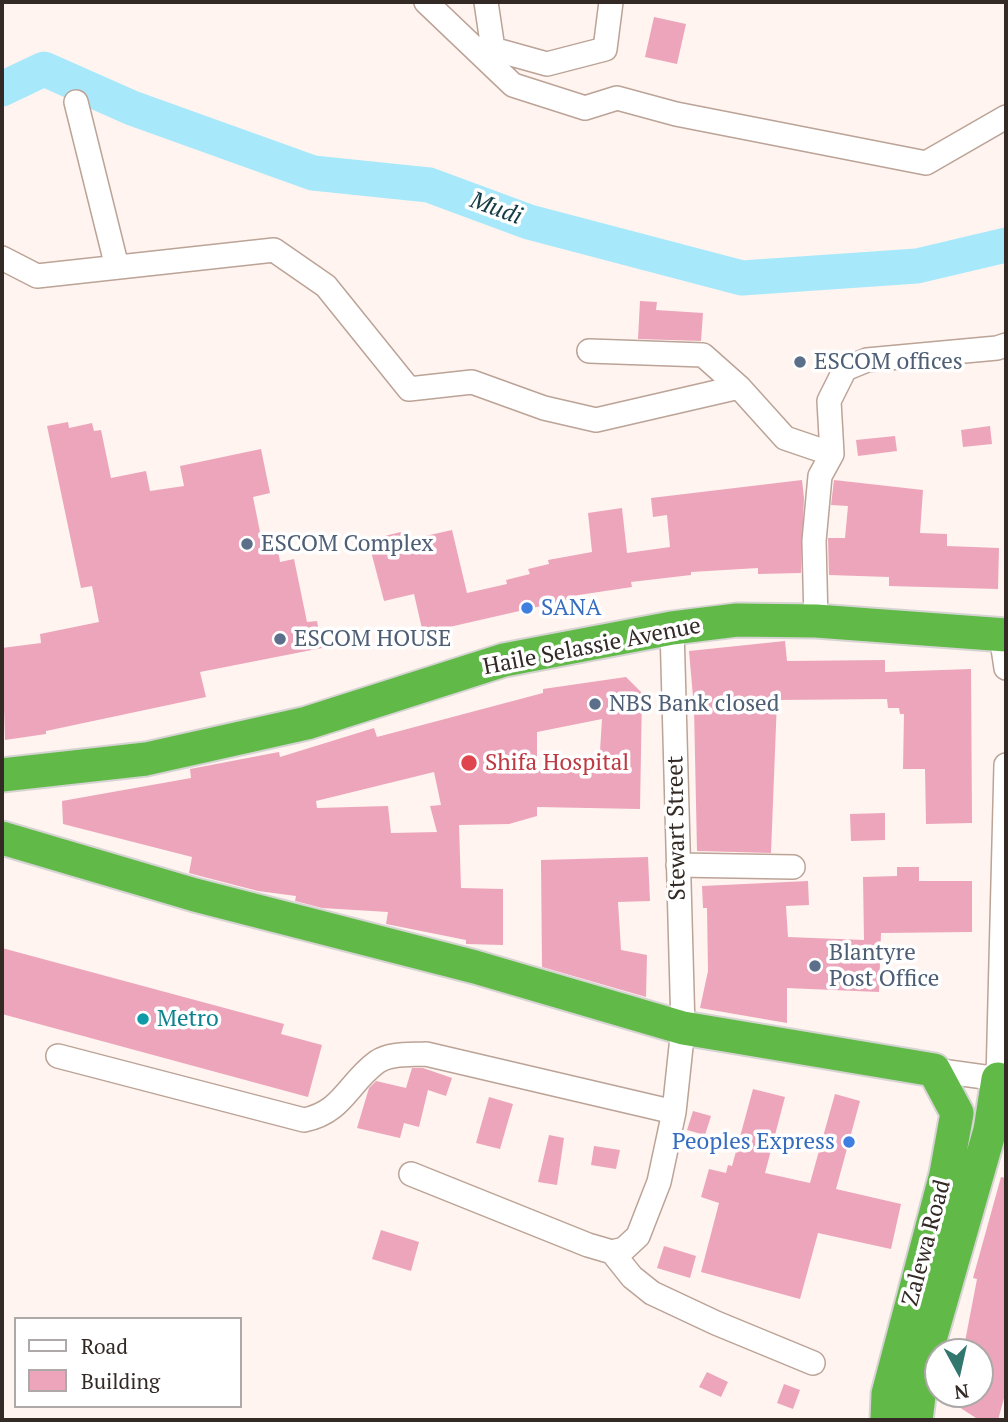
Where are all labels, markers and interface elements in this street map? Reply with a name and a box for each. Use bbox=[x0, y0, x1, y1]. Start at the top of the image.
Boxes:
water label: Mudi bbox=[466, 186, 526, 232]
place label: ESCOM offices bbox=[814, 348, 963, 376]
marker: ESCOM offices bbox=[792, 354, 808, 370]
place label: ESCOM Complex bbox=[261, 530, 433, 558]
marker: ESCOM Complex bbox=[239, 536, 255, 552]
place label: SANA bbox=[541, 594, 602, 622]
marker: SANA bbox=[519, 600, 535, 616]
street label: Haile Selassie Avenue bbox=[481, 612, 703, 682]
place label: ESCOM HOUSE bbox=[294, 625, 451, 653]
marker: ESCOM HOUSE bbox=[272, 631, 288, 647]
place label: NBS Bank closed bbox=[609, 690, 779, 718]
marker: NBS Bank closed bbox=[587, 696, 603, 712]
place label: Shifa Hospital bbox=[485, 749, 629, 777]
marker: Shifa Hospital bbox=[459, 753, 479, 773]
street label: Stewart Street bbox=[662, 755, 692, 901]
place label: Blantyre Post Office bbox=[829, 939, 939, 993]
marker: Blantyre Post Office bbox=[807, 958, 823, 974]
place label: Metro bbox=[157, 1005, 219, 1033]
marker: Metro bbox=[135, 1011, 151, 1027]
place label: Peoples Express bbox=[672, 1128, 835, 1156]
marker: Peoples Express bbox=[841, 1134, 857, 1150]
street label: Zalewa Road bbox=[897, 1177, 957, 1309]
legend bbox=[14, 1317, 242, 1408]
text: Road bbox=[81, 1332, 128, 1360]
north arrow bbox=[924, 1338, 994, 1408]
text: Building bbox=[81, 1367, 160, 1395]
text: N bbox=[953, 1379, 971, 1406]

